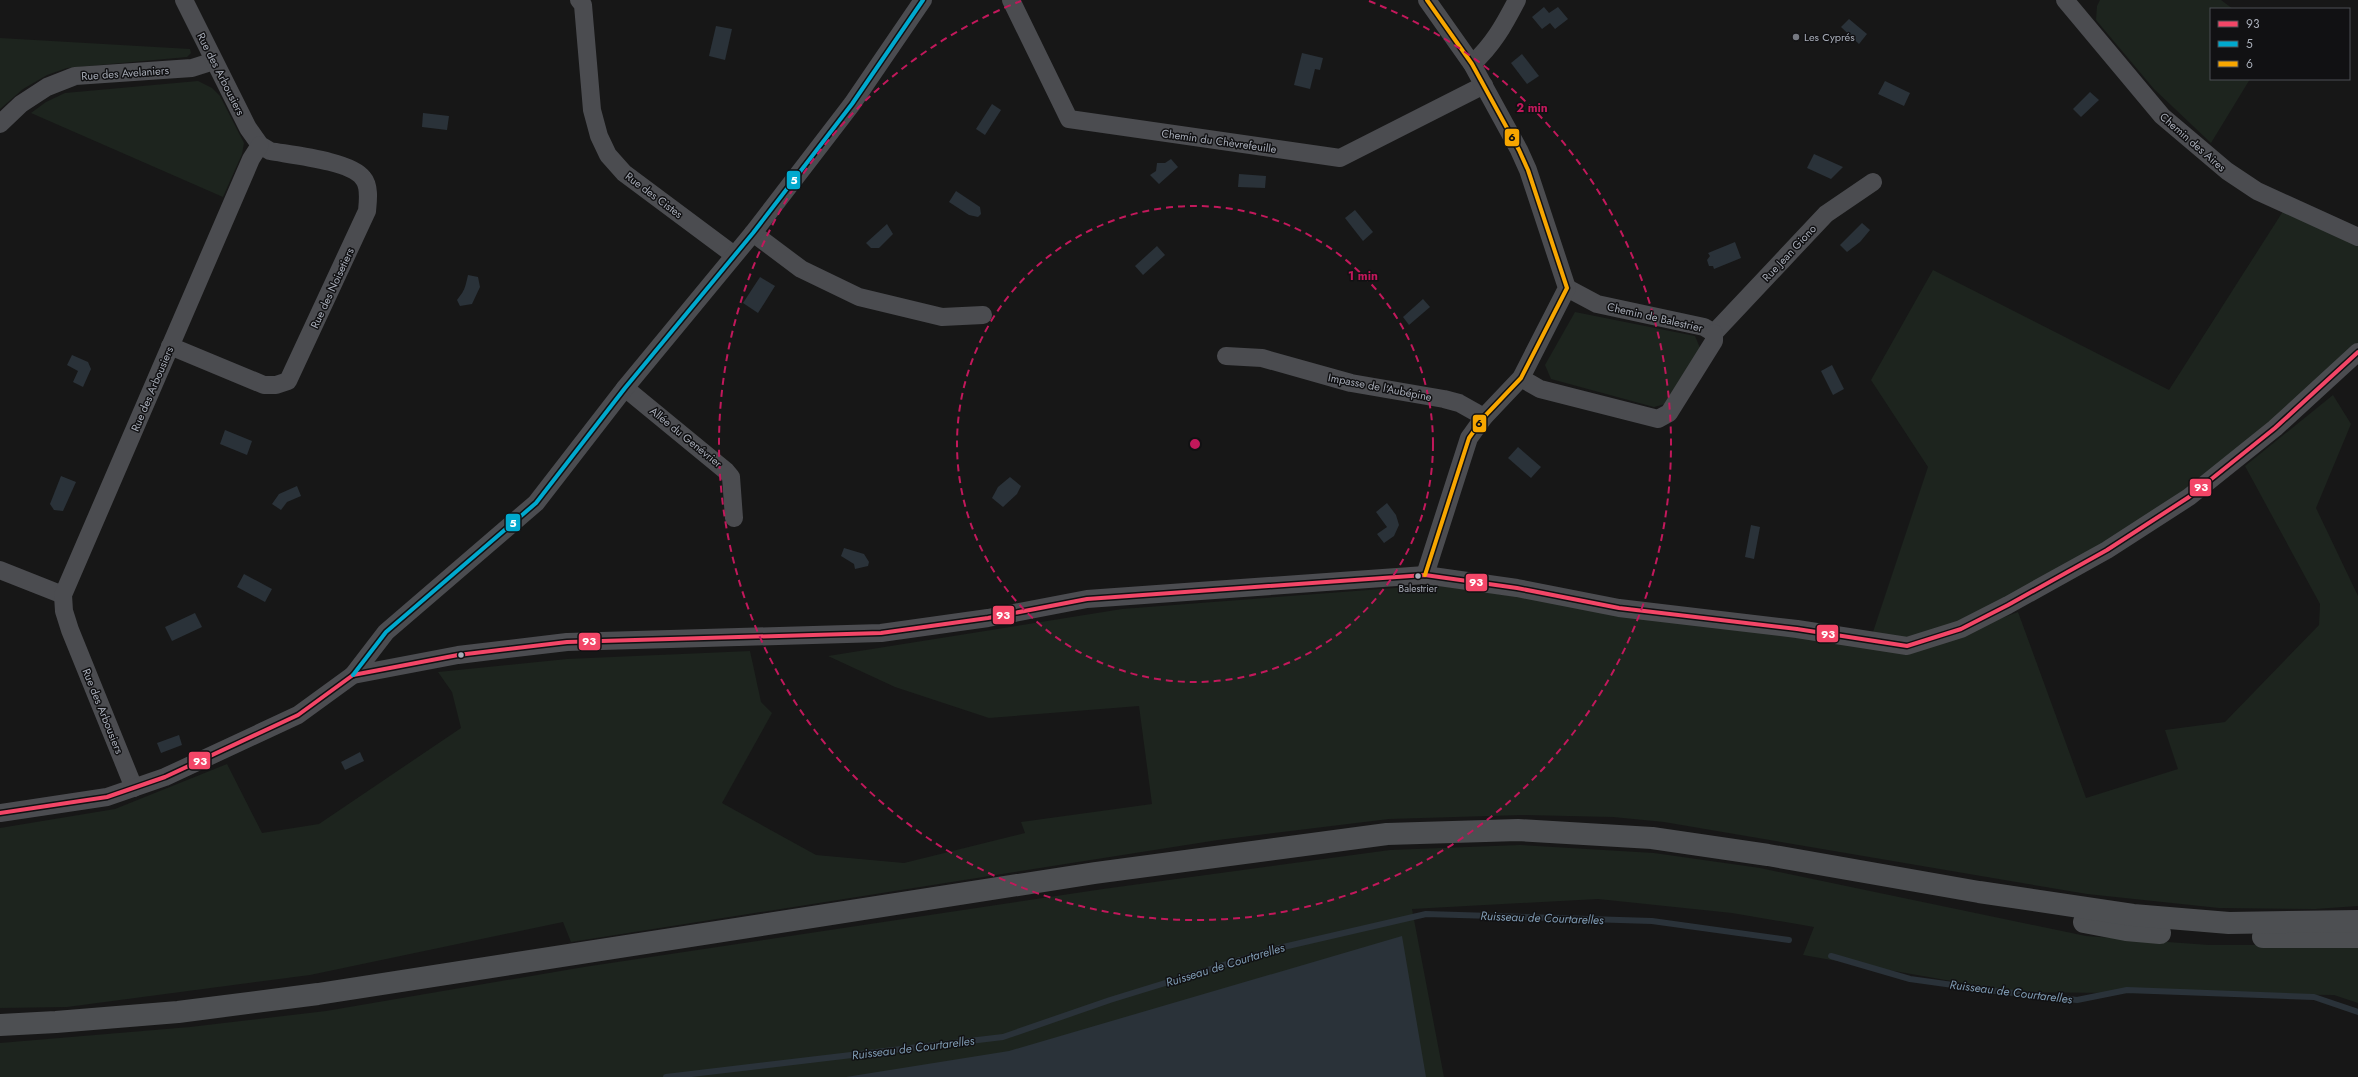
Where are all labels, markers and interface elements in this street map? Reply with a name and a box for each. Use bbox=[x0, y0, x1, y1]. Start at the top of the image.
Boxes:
legend bbox=[2210, 8, 2350, 80]
text: 93 bbox=[2246, 15, 2260, 33]
place label: Les Cyprés bbox=[1804, 29, 1855, 45]
street label: Rue des Arbousiers bbox=[193, 30, 249, 119]
marker: Les Cyprés bbox=[1791, 32, 1801, 42]
text: 5 bbox=[2246, 35, 2253, 53]
text: 6 bbox=[2246, 55, 2253, 73]
street label: Rue des Avelaniers bbox=[81, 62, 170, 84]
text: 2 min bbox=[1516, 99, 1548, 117]
street label: Chemin des Aires bbox=[2156, 109, 2230, 176]
street label: Chemin du Chèvrefeuille bbox=[1160, 125, 1278, 157]
line badge: 6 bbox=[1504, 128, 1520, 147]
text: 6 bbox=[1508, 129, 1516, 145]
street label: Rue des Cistes bbox=[622, 168, 686, 222]
line badge: 5 bbox=[786, 170, 801, 190]
text: 5 bbox=[790, 172, 798, 188]
street label: Rue Jean Giono bbox=[1758, 221, 1820, 285]
street label: Rue des Noisetiers bbox=[306, 244, 358, 331]
text: 1 min bbox=[1348, 267, 1378, 285]
street label: Chemin de Balestrier bbox=[1606, 298, 1705, 336]
street label: Rue des Arbousiers bbox=[127, 344, 177, 434]
street label: Impasse de l'Aubépine bbox=[1327, 369, 1434, 405]
street label: Allée du Genévrier bbox=[646, 403, 726, 471]
line badge: 6 bbox=[1472, 414, 1487, 433]
text: 6 bbox=[1475, 415, 1483, 431]
centre of rings bbox=[1188, 437, 1202, 451]
line badge: 93 bbox=[2189, 478, 2212, 497]
text: 93 bbox=[2194, 479, 2208, 495]
line badge: 5 bbox=[505, 513, 521, 532]
text: 5 bbox=[509, 515, 517, 531]
marker: Balestrier bbox=[1413, 571, 1423, 581]
line badge: 93 bbox=[1465, 573, 1488, 592]
text: 93 bbox=[1469, 574, 1483, 590]
place label: Balestrier bbox=[1399, 581, 1438, 596]
line badge: 93 bbox=[992, 605, 1015, 625]
text: 93 bbox=[996, 607, 1010, 623]
line badge: 93 bbox=[1816, 624, 1839, 643]
text: 93 bbox=[1821, 626, 1835, 642]
line badge: 93 bbox=[578, 632, 601, 651]
text: 93 bbox=[582, 633, 596, 649]
unlabelled marker bbox=[456, 650, 466, 660]
street label: Rue des Arbousiers bbox=[79, 666, 128, 757]
line badge: 93 bbox=[188, 751, 211, 770]
text: 93 bbox=[193, 753, 207, 769]
water label: Ruisseau de Courtarelles bbox=[1480, 907, 1604, 929]
water label: Ruisseau de Courtarelles bbox=[1163, 938, 1287, 992]
water label: Ruisseau de Courtarelles bbox=[1949, 976, 2074, 1008]
water label: Ruisseau de Courtarelles bbox=[851, 1032, 976, 1064]

